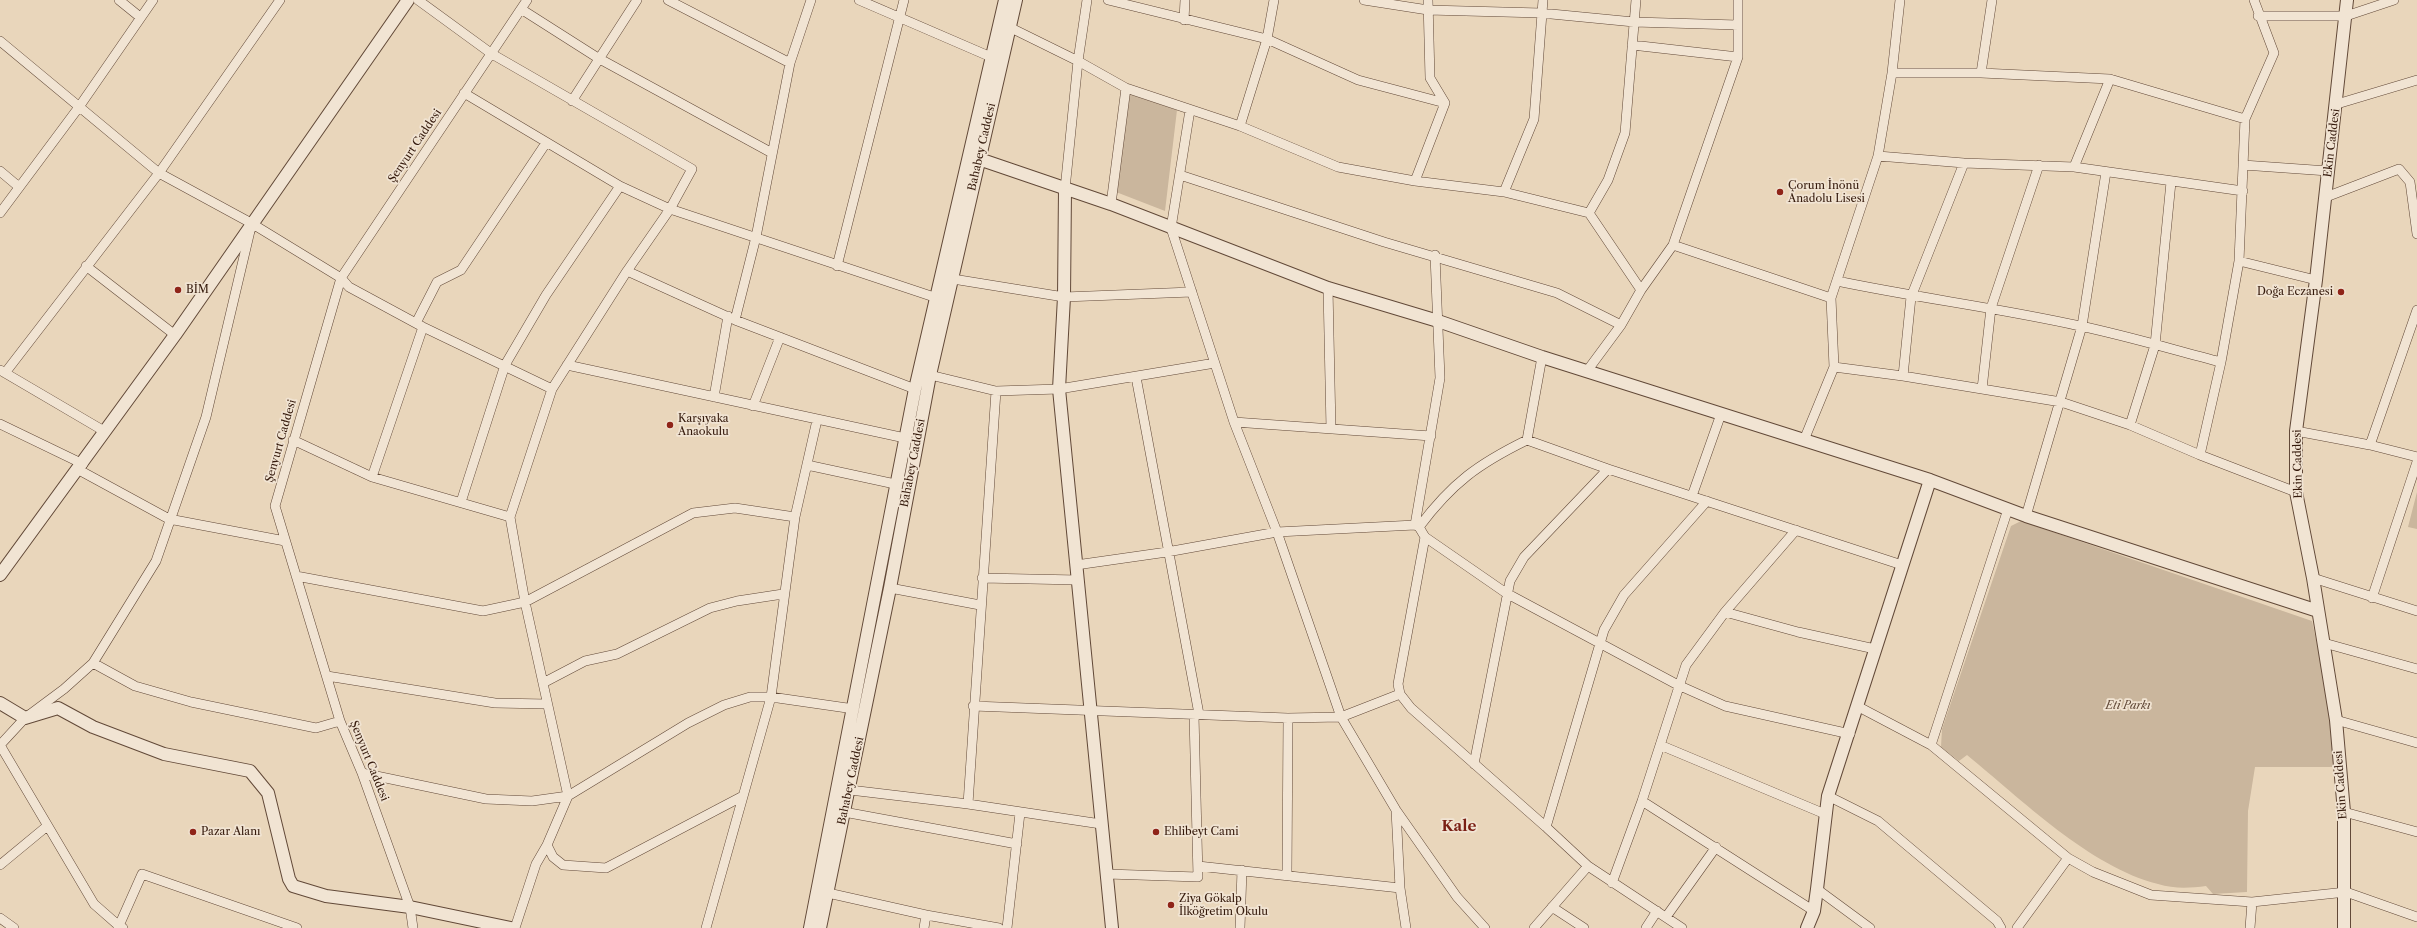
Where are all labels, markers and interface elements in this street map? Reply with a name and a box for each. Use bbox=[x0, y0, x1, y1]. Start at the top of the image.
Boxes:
street label: Bahabey Caddesi bbox=[965, 102, 999, 192]
street label: Şenyurt Caddesi bbox=[386, 107, 444, 185]
street label: Ekin Caddesi bbox=[2321, 108, 2343, 178]
place label: Çorum İnönü Anadolu Lisesi bbox=[1788, 179, 1865, 205]
marker: Çorum İnönü Anadolu Lisesi bbox=[1775, 187, 1785, 197]
place label: BİM bbox=[186, 283, 209, 297]
marker: BİM bbox=[173, 285, 183, 295]
place label: Doğa Eczanesi bbox=[2257, 285, 2333, 299]
marker: Doğa Eczanesi bbox=[2336, 287, 2346, 297]
street label: Şenyurt Caddesi bbox=[263, 398, 299, 484]
place label: Karşıyaka Anaokulu bbox=[678, 412, 729, 438]
street label: Bahabey Caddesi bbox=[898, 418, 928, 508]
marker: Karşıyaka Anaokulu bbox=[665, 420, 675, 430]
street label: Ekin Caddesi bbox=[2291, 429, 2305, 499]
park label: Eti Parkı bbox=[2105, 699, 2151, 713]
street label: Şenyurt Caddesi bbox=[347, 719, 391, 803]
street label: Bahabey Caddesi bbox=[835, 736, 867, 826]
street label: Ekin Caddesi bbox=[2332, 750, 2350, 820]
district label: Kale bbox=[1442, 818, 1476, 836]
place label: Pazar Alanı bbox=[201, 825, 260, 839]
place label: Ehlibeyt Cami bbox=[1164, 825, 1238, 839]
marker: Pazar Alanı bbox=[188, 827, 198, 837]
marker: Ehlibeyt Cami bbox=[1151, 827, 1161, 837]
place label: Ziya Gökalp İlköğretim Okulu bbox=[1179, 892, 1268, 918]
marker: Ziya Gökalp İlköğretim Okulu bbox=[1166, 900, 1176, 910]

